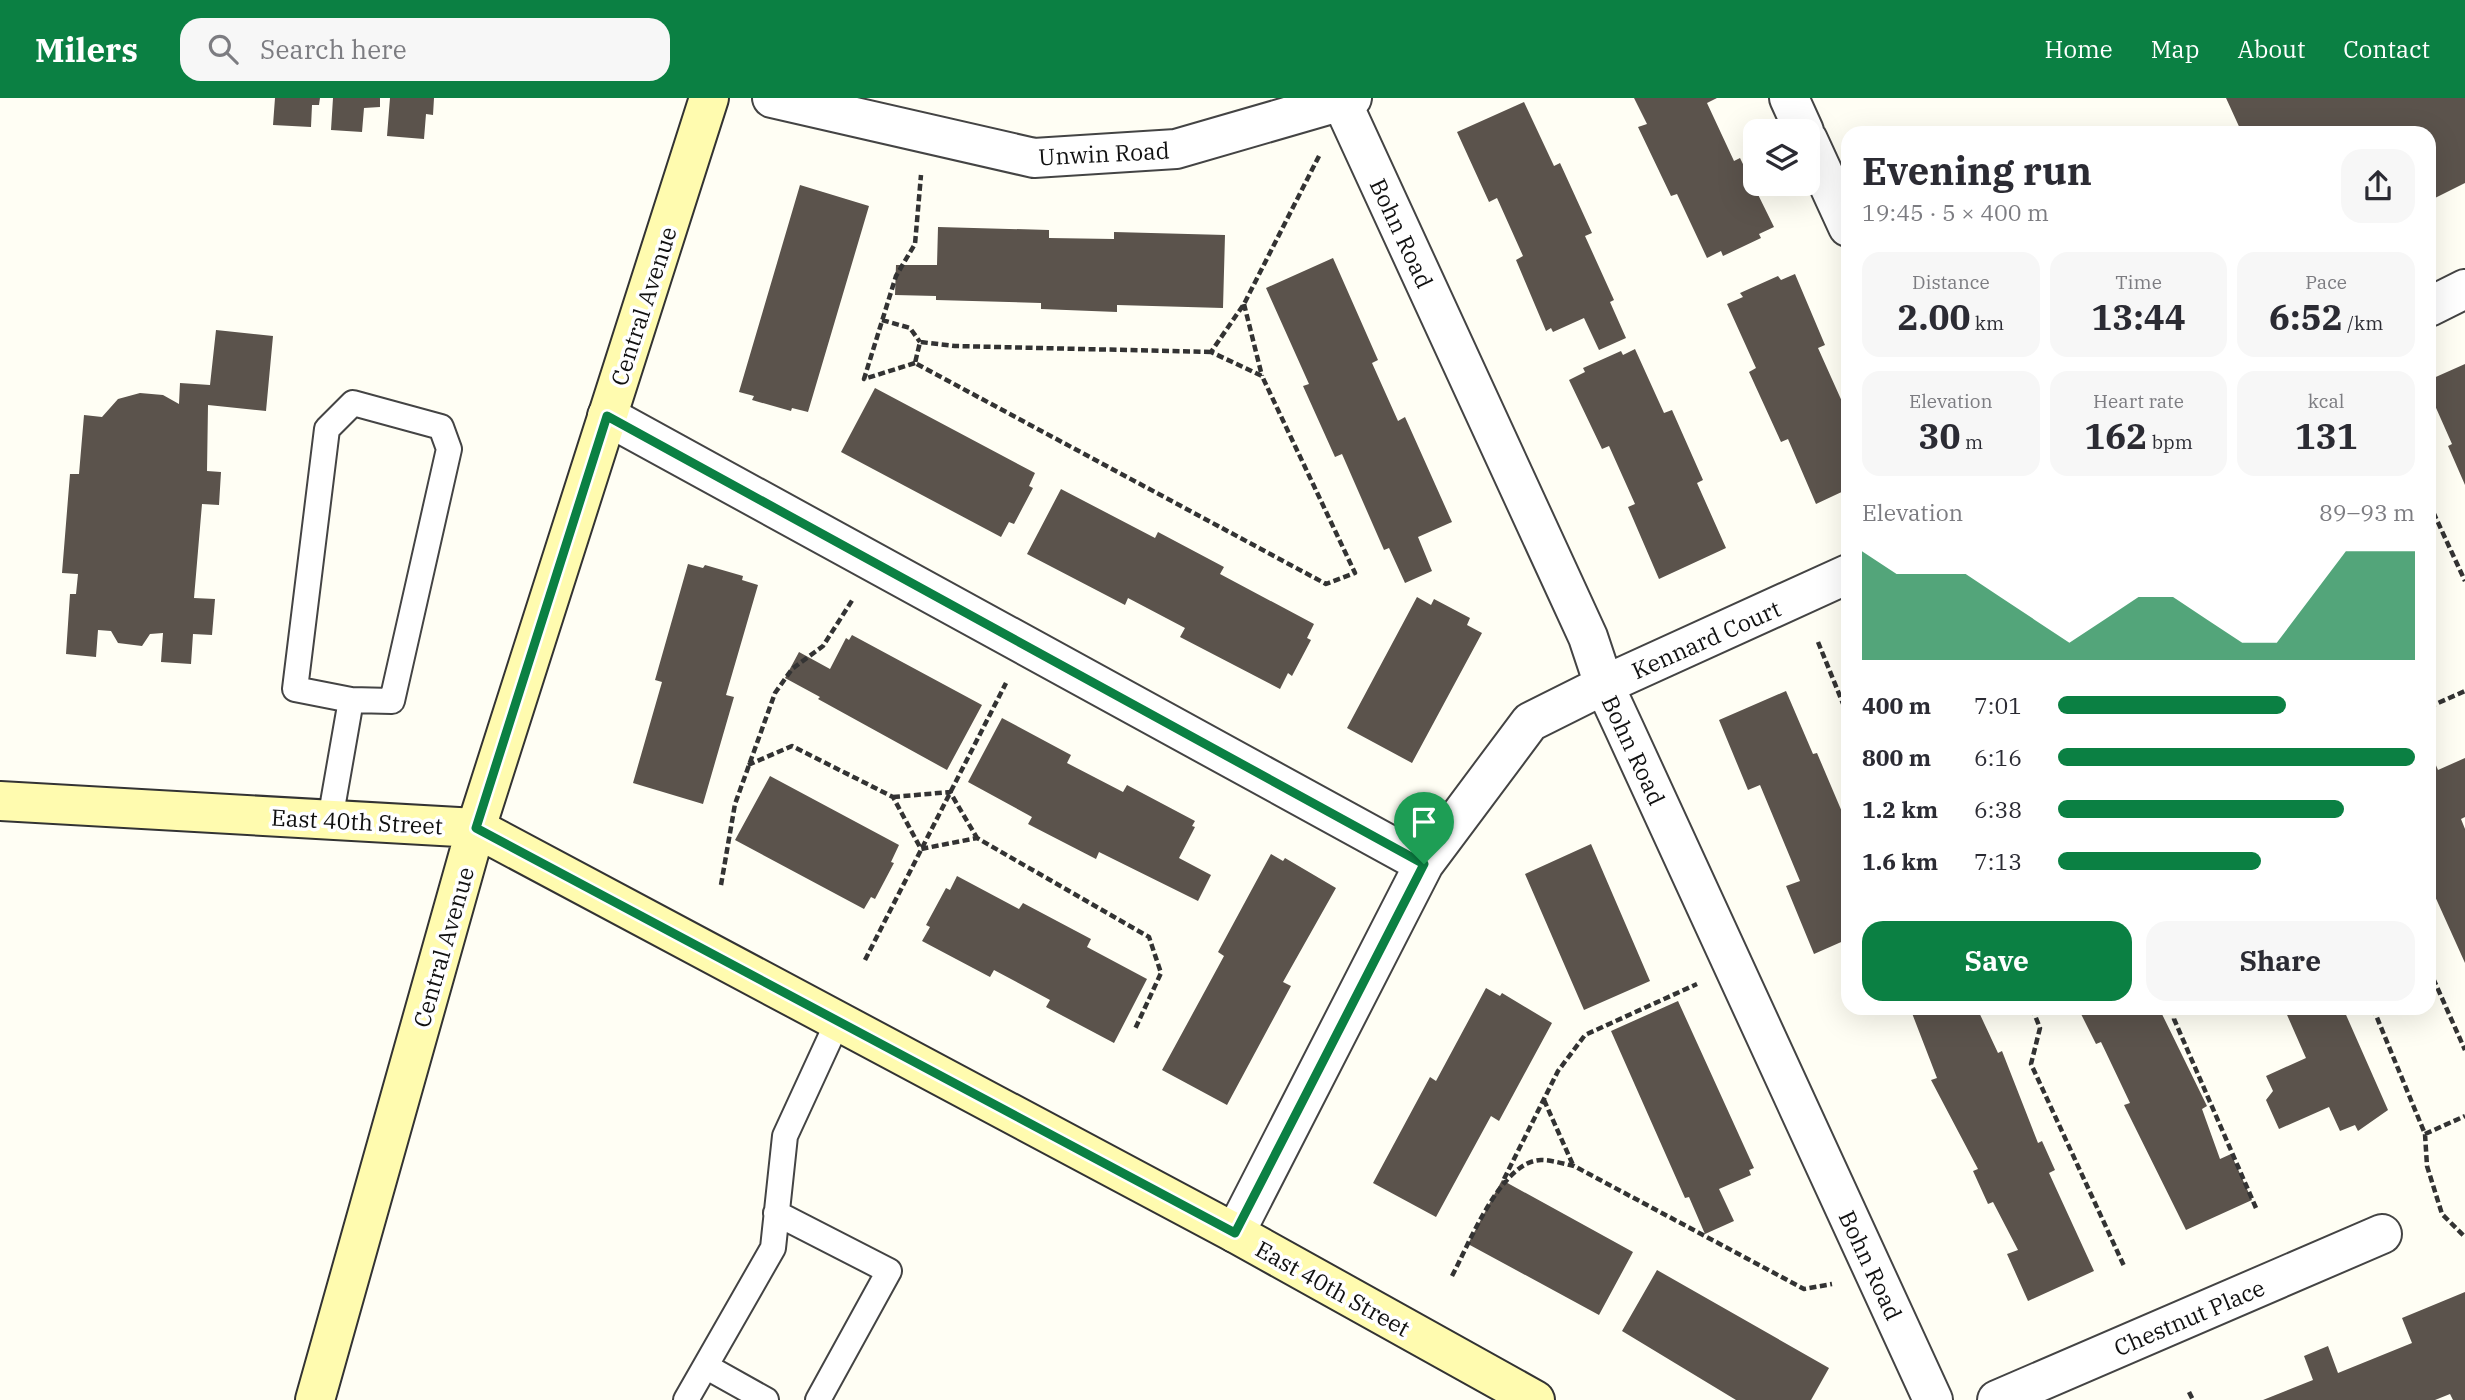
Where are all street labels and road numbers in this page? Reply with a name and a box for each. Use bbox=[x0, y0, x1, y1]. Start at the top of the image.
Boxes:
street label: Unwin Road bbox=[1038, 135, 1170, 171]
street label: Bohn Road bbox=[1364, 173, 1440, 293]
street label: Central Avenue bbox=[603, 223, 683, 389]
street label: Kennard Court bbox=[1627, 593, 1785, 685]
street label: Bohn Road bbox=[1596, 690, 1672, 810]
street label: East 40th Street bbox=[270, 802, 444, 840]
street label: Central Avenue bbox=[406, 863, 480, 1031]
street label: Bohn Road bbox=[1833, 1205, 1909, 1325]
street label: East 40th Street bbox=[1251, 1233, 1415, 1343]
street label: Chestnut Place bbox=[2109, 1272, 2269, 1362]

